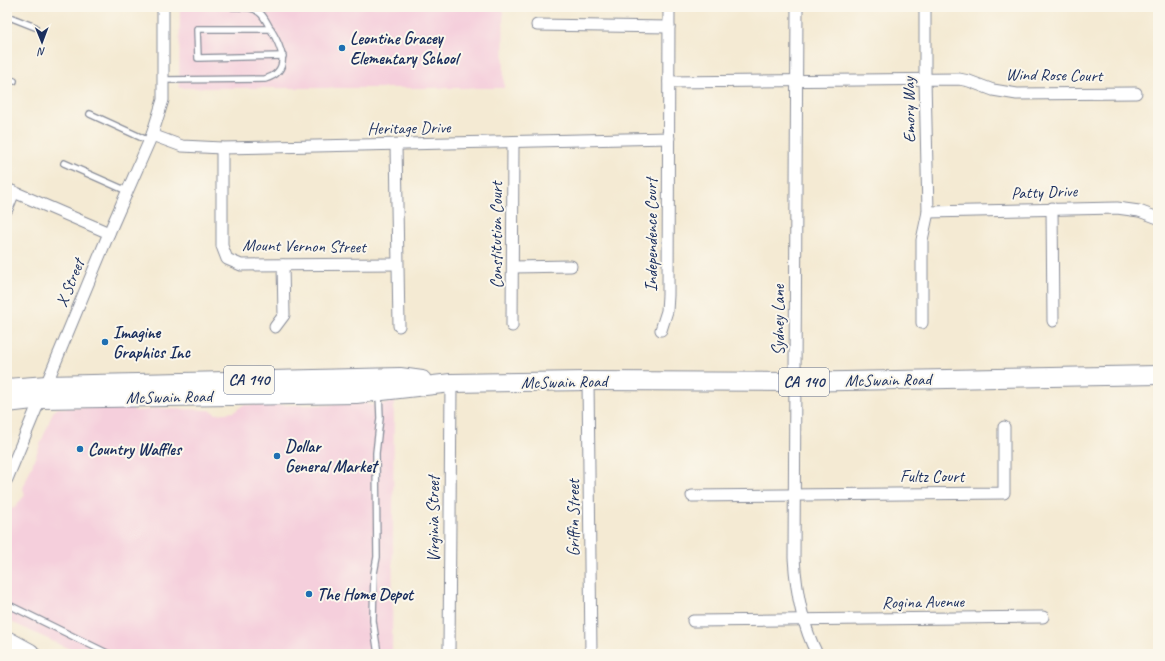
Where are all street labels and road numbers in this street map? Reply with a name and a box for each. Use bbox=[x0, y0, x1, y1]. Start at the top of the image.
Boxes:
street label: Wind Rose Court bbox=[1006, 64, 1105, 86]
street label: Emory Way bbox=[898, 76, 920, 143]
street label: Heritage Drive bbox=[367, 117, 452, 139]
street label: Independence Court bbox=[641, 176, 662, 292]
street label: Constitution Court bbox=[486, 179, 507, 288]
street label: Patty Drive bbox=[1011, 180, 1079, 204]
street label: Mount Vernon Street bbox=[242, 234, 368, 258]
street label: X Street bbox=[51, 254, 90, 310]
street label: Sydney Lane bbox=[768, 283, 789, 355]
road number: CA 140 bbox=[224, 366, 274, 394]
road number: CA 140 bbox=[779, 368, 829, 396]
street label: McSwain Road bbox=[845, 369, 934, 391]
street label: McSwain Road bbox=[521, 371, 610, 393]
street label: McSwain Road bbox=[126, 386, 215, 408]
street label: Fultz Court bbox=[900, 466, 966, 487]
street label: Virginia Street bbox=[423, 474, 444, 562]
street label: Griffin Street bbox=[563, 477, 584, 557]
street label: Rogina Avenue bbox=[882, 591, 966, 613]

